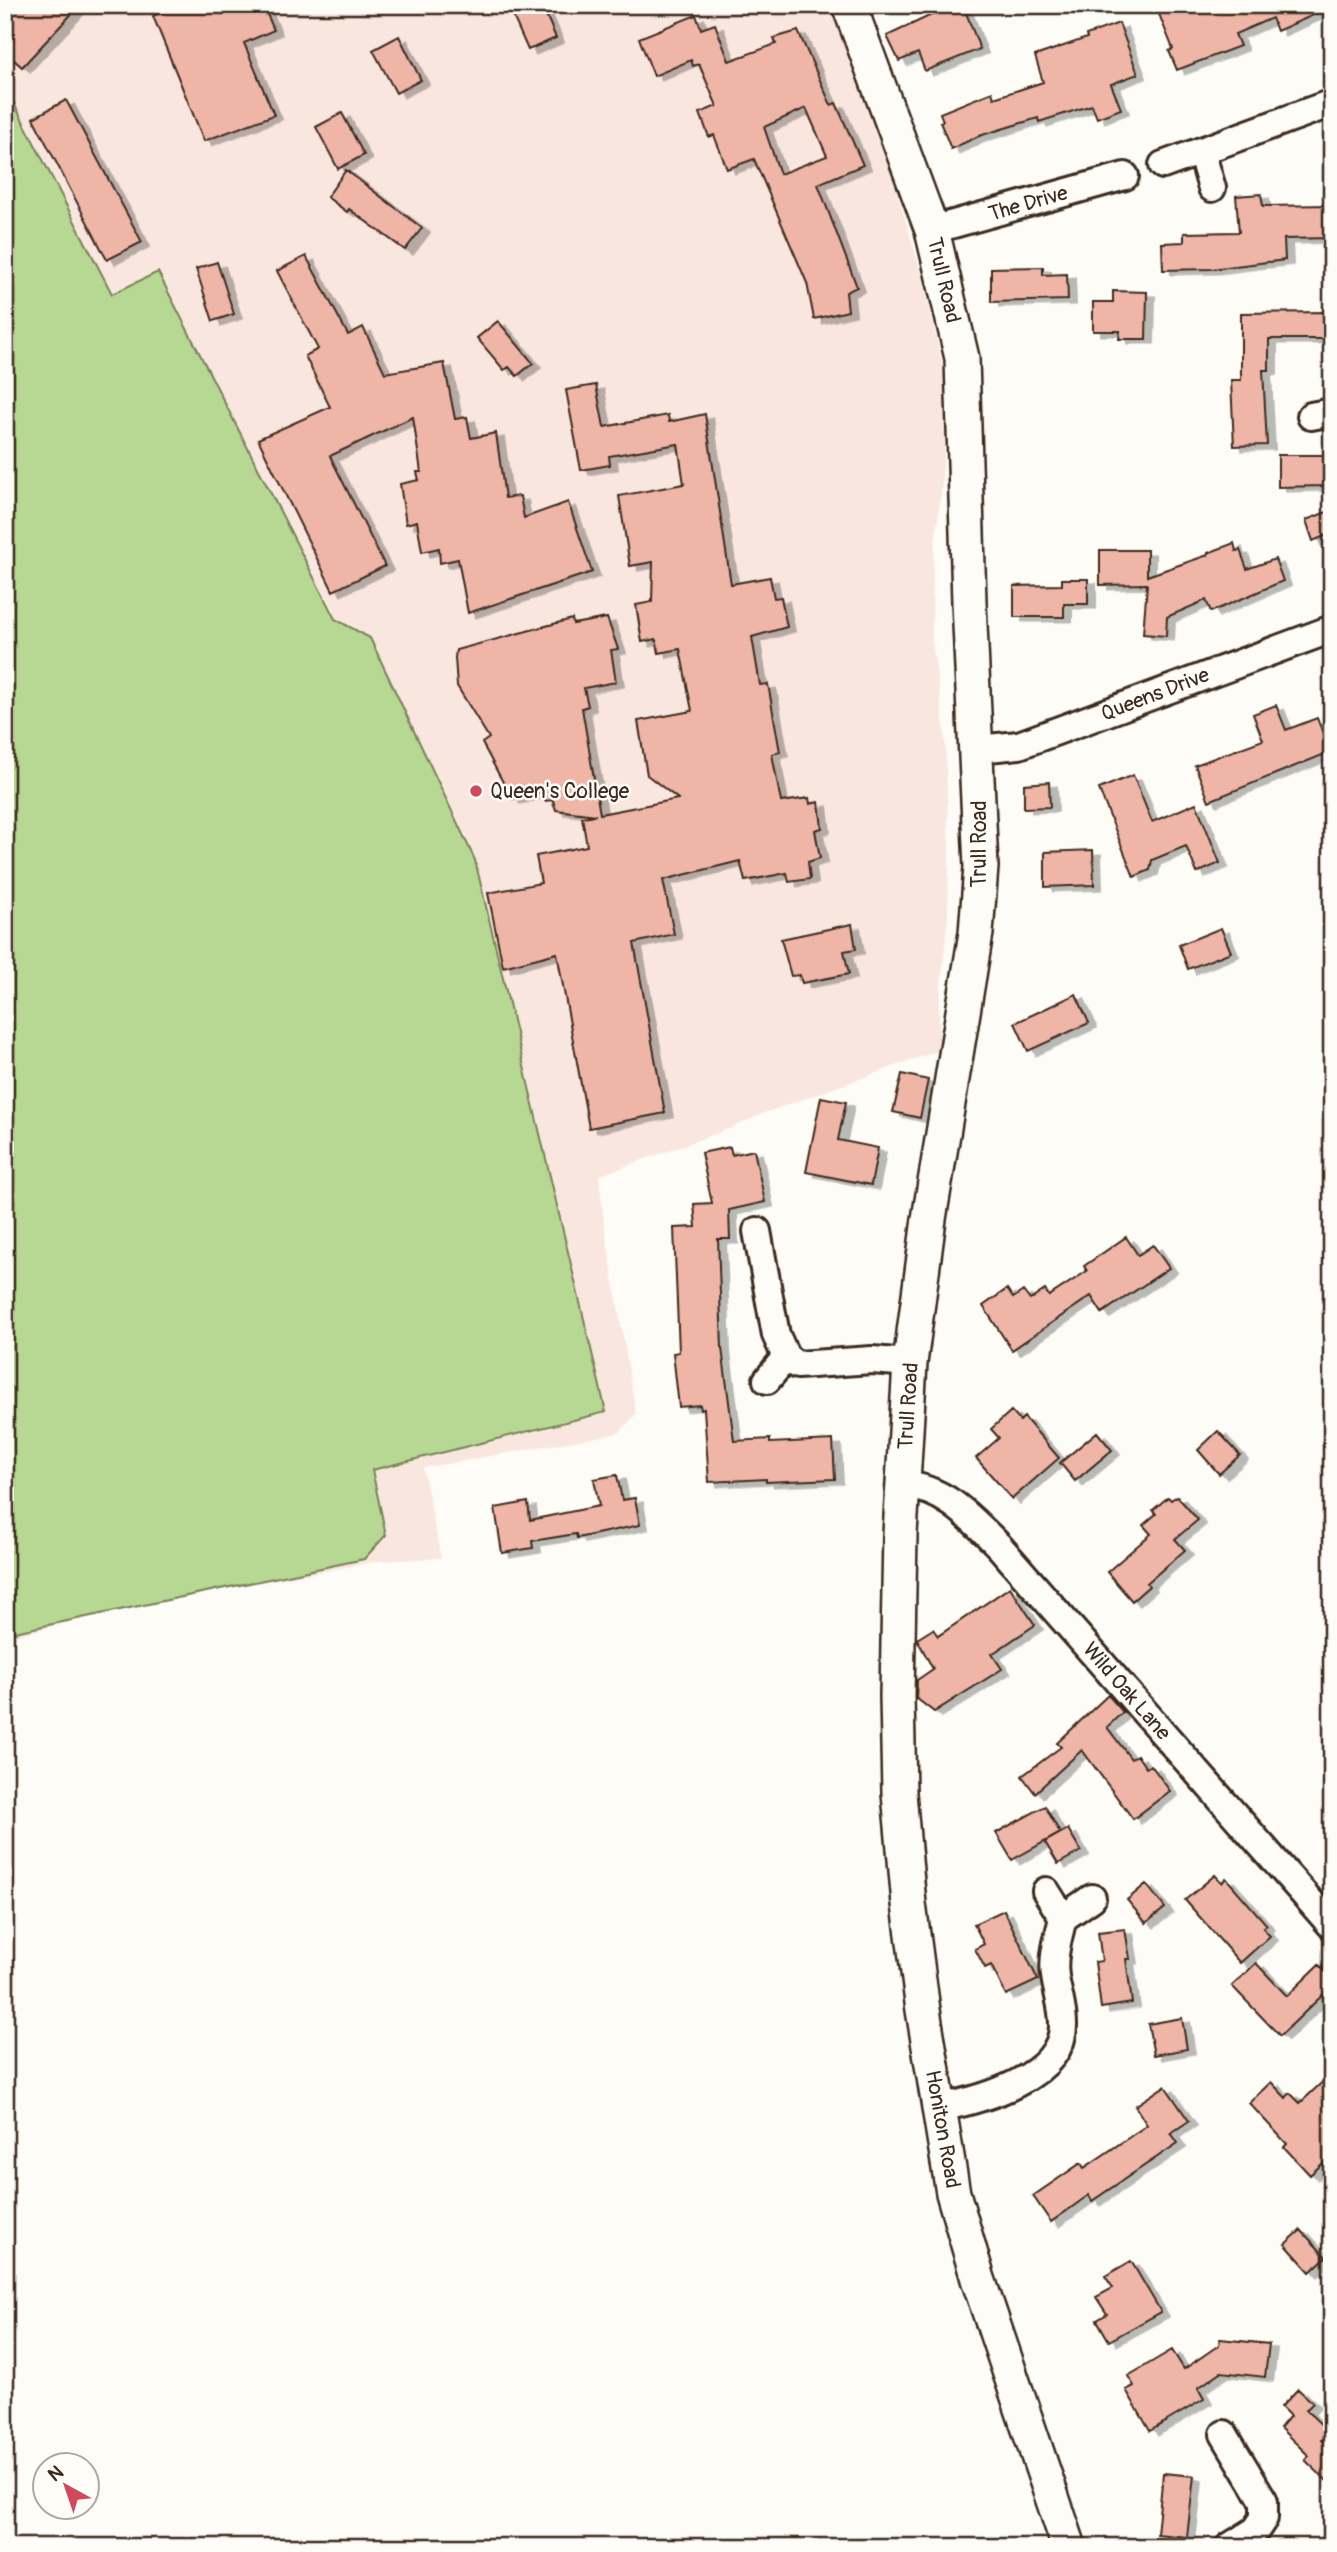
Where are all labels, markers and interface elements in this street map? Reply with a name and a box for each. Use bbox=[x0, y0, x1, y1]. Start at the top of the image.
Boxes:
street label: The Drive bbox=[985, 179, 1072, 228]
street label: Trull Road bbox=[921, 235, 966, 326]
street label: Queens Drive bbox=[1097, 661, 1214, 727]
place label: Queen's College bbox=[490, 778, 630, 805]
marker: Queen's College bbox=[468, 783, 484, 799]
street label: Trull Road bbox=[966, 800, 993, 888]
street label: Trull Road bbox=[892, 1362, 925, 1450]
street label: Wild Oak Lane bbox=[1077, 1637, 1177, 1746]
street label: Honiton Road bbox=[919, 2068, 966, 2190]
north arrow bbox=[32, 2450, 102, 2520]
text: N bbox=[43, 2460, 68, 2487]

